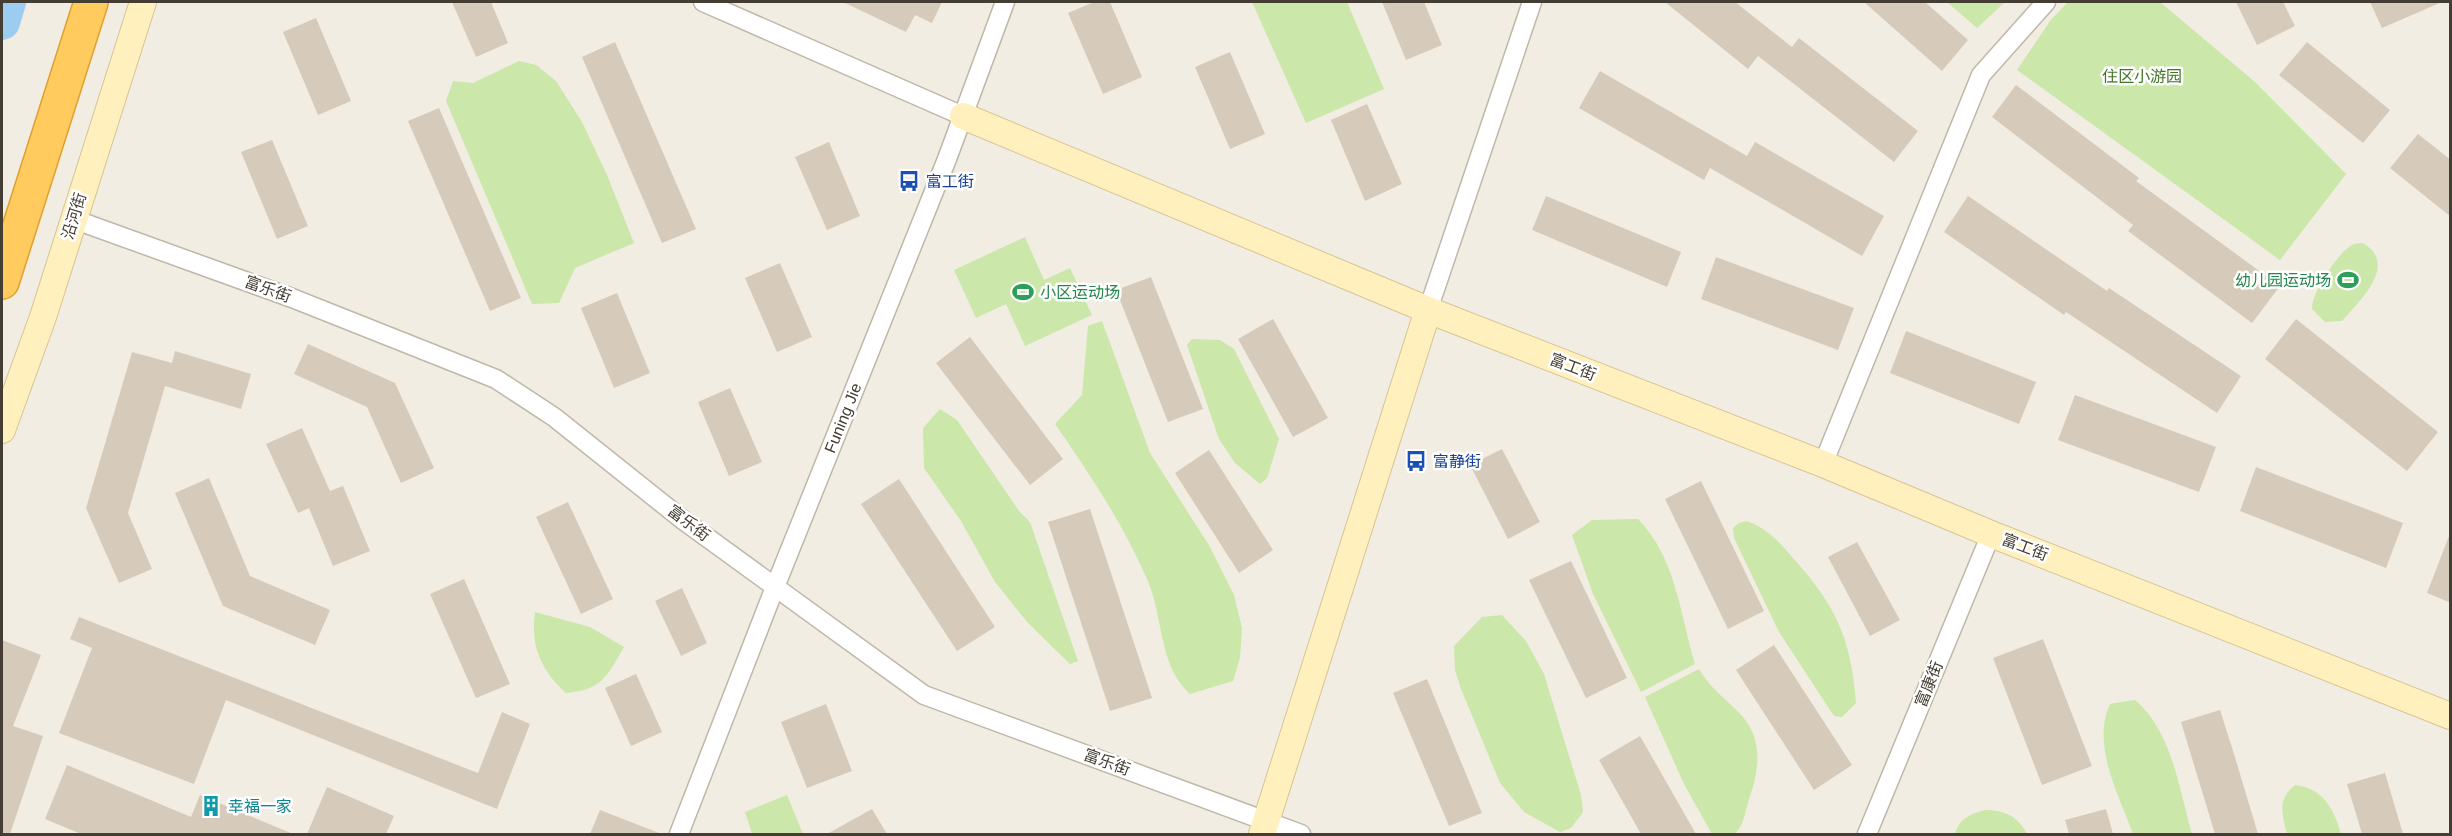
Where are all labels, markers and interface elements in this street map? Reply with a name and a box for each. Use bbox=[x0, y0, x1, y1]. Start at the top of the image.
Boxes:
park label: 住区小游园 bbox=[2102, 68, 2182, 85]
bus stop icon: 富工街 bbox=[897, 169, 921, 193]
place label: 富工街 bbox=[926, 173, 974, 190]
street label: 沿河街 bbox=[59, 191, 89, 241]
sports icon: 幼儿园运动场 bbox=[2336, 268, 2360, 292]
place label: 幼儿园运动场 bbox=[2235, 272, 2331, 289]
street label: 富乐街 bbox=[243, 273, 293, 305]
sports icon: 小区运动场 bbox=[1011, 280, 1035, 304]
place label: 小区运动场 bbox=[1040, 284, 1120, 301]
street label: 富工街 bbox=[1548, 350, 1598, 384]
street label: Funing Jie bbox=[821, 381, 865, 455]
bus stop icon: 富静街 bbox=[1404, 449, 1428, 473]
place label: 富静街 bbox=[1433, 453, 1481, 470]
street label: 富乐街 bbox=[665, 502, 713, 544]
street label: 富工街 bbox=[2000, 530, 2050, 564]
street label: 富康街 bbox=[1912, 659, 1946, 709]
street label: 富乐街 bbox=[1082, 746, 1132, 778]
building icon: 幸福一家 bbox=[199, 794, 223, 818]
place label: 幸福一家 bbox=[228, 798, 292, 815]

